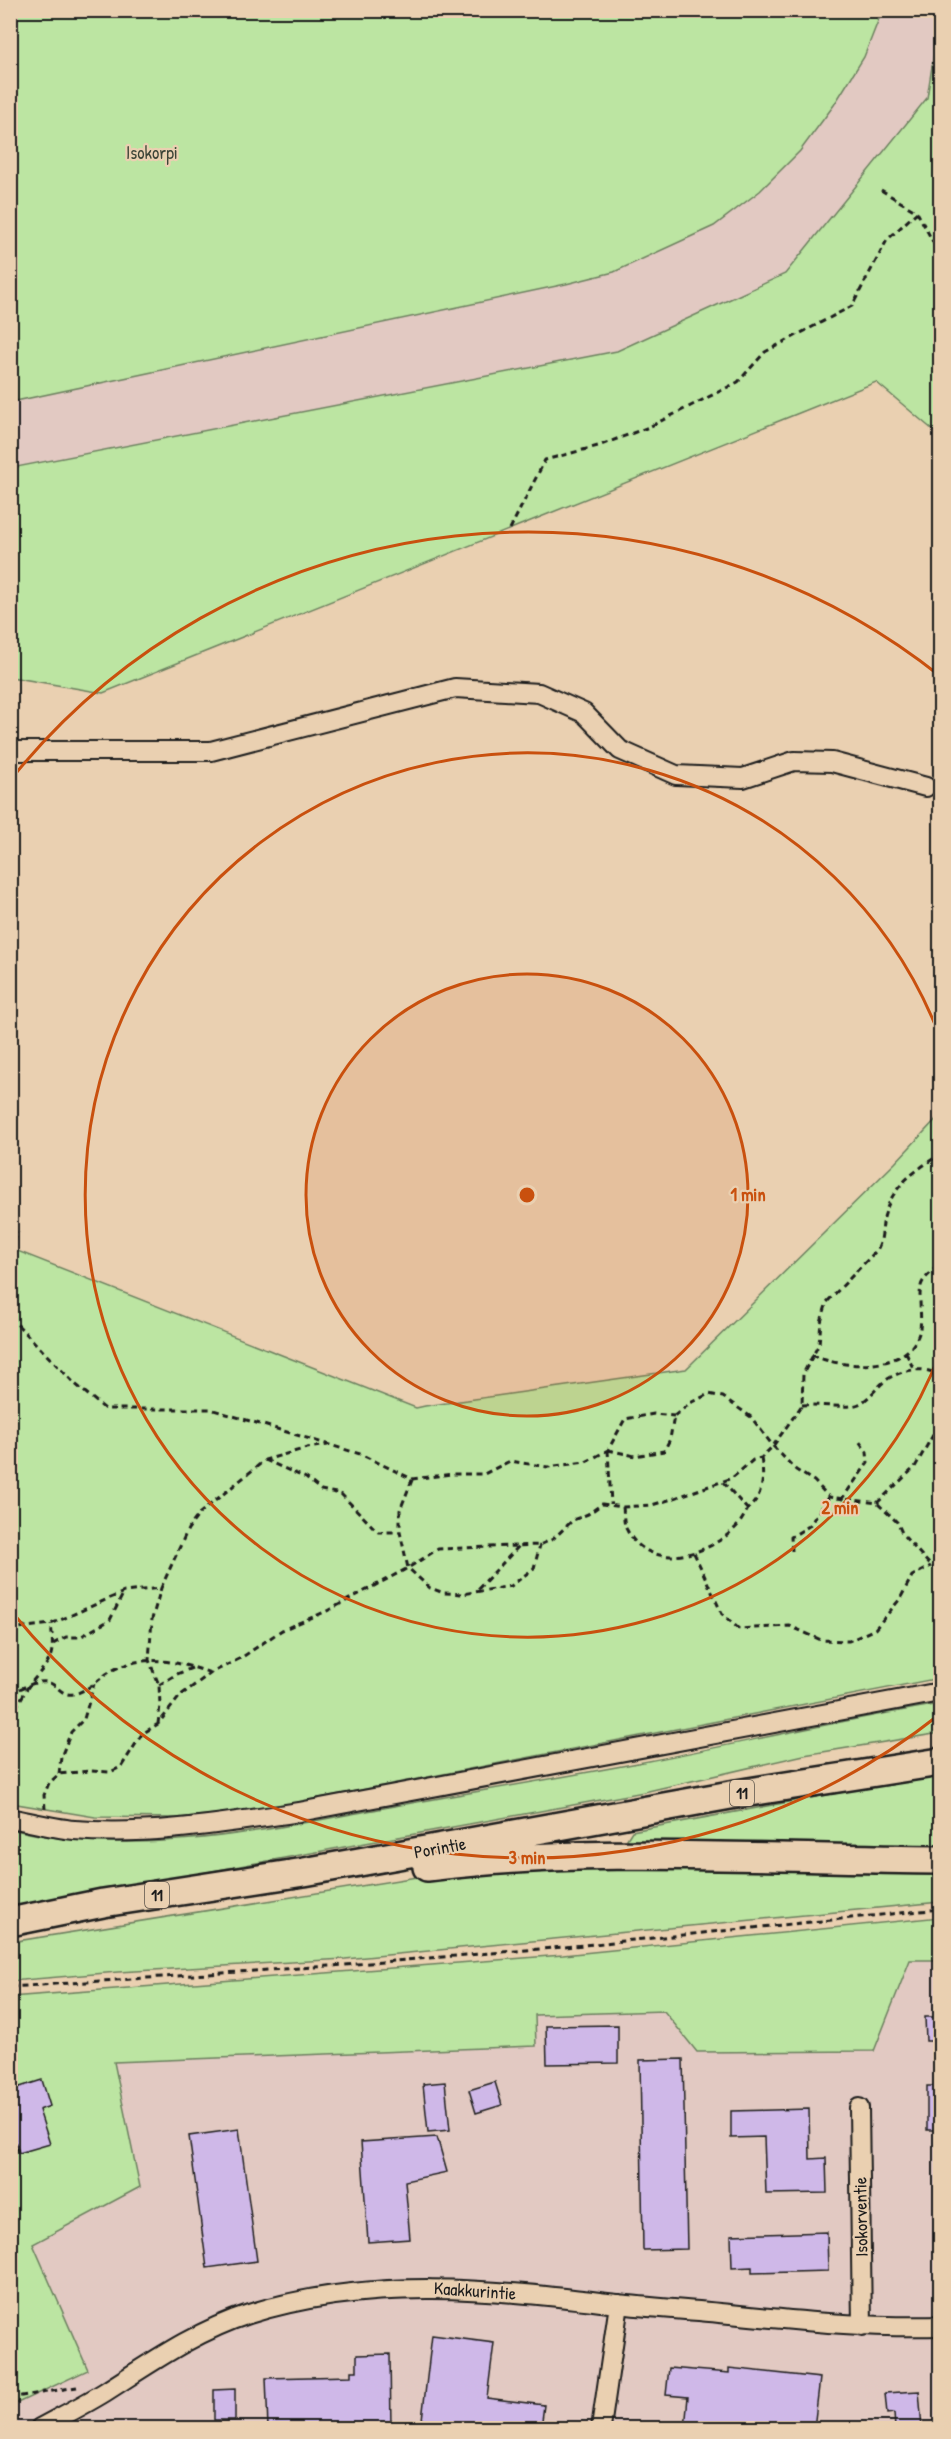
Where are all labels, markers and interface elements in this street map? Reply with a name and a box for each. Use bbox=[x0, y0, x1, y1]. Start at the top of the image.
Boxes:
park label: Isokorpi bbox=[126, 140, 178, 165]
text: 1 min bbox=[730, 1182, 766, 1207]
centre of rings bbox=[517, 1185, 537, 1205]
text: 2 min bbox=[822, 1495, 858, 1520]
road number: 11 bbox=[730, 1780, 754, 1806]
street label: Porintie bbox=[412, 1831, 468, 1864]
text: 3 min bbox=[509, 1845, 545, 1870]
road number: 11 bbox=[145, 1882, 169, 1908]
street label: Isokorventie bbox=[847, 2177, 874, 2257]
street label: Kaakkurintie bbox=[433, 2275, 517, 2306]

